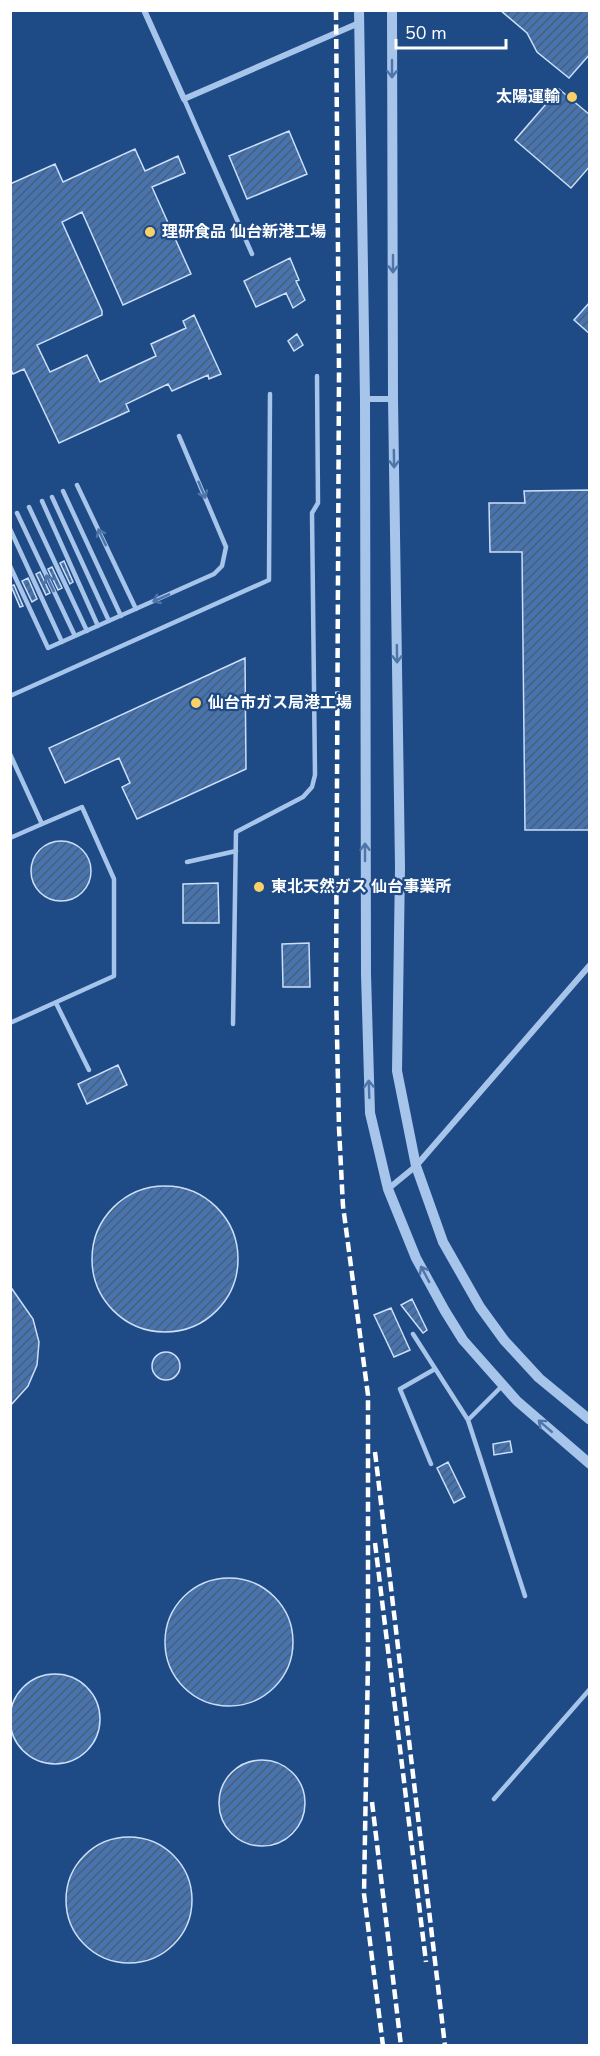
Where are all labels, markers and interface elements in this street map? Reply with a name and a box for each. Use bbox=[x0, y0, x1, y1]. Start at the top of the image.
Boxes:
scale bar bbox=[396, 12, 506, 50]
text: 50 m bbox=[405, 21, 447, 45]
one-way arrow bbox=[386, 58, 398, 78]
place label: 太陽運輸 bbox=[496, 86, 560, 108]
marker: 太陽運輸 bbox=[565, 90, 579, 104]
place label: 理研食品 仙台新港工場 bbox=[162, 221, 326, 243]
marker: 理研食品 仙台新港工場 bbox=[143, 225, 157, 239]
one-way arrow bbox=[387, 253, 399, 273]
one-way arrow bbox=[388, 448, 400, 468]
one-way arrow bbox=[197, 480, 208, 499]
one-way arrow bbox=[95, 529, 107, 547]
one-way arrow bbox=[44, 575, 56, 593]
one-way arrow bbox=[152, 592, 170, 604]
one-way arrow bbox=[391, 643, 403, 663]
place label: 仙台市ガス局港工場 bbox=[207, 692, 352, 714]
marker: 仙台市ガス局港工場 bbox=[189, 696, 203, 710]
one-way arrow bbox=[359, 843, 371, 863]
place label: 東北天然ガス 仙台事業所 bbox=[271, 876, 451, 898]
marker: 東北天然ガス 仙台事業所 bbox=[252, 880, 266, 894]
one-way arrow bbox=[364, 1080, 375, 1100]
one-way arrow bbox=[419, 1266, 430, 1284]
one-way arrow bbox=[538, 1419, 553, 1433]

